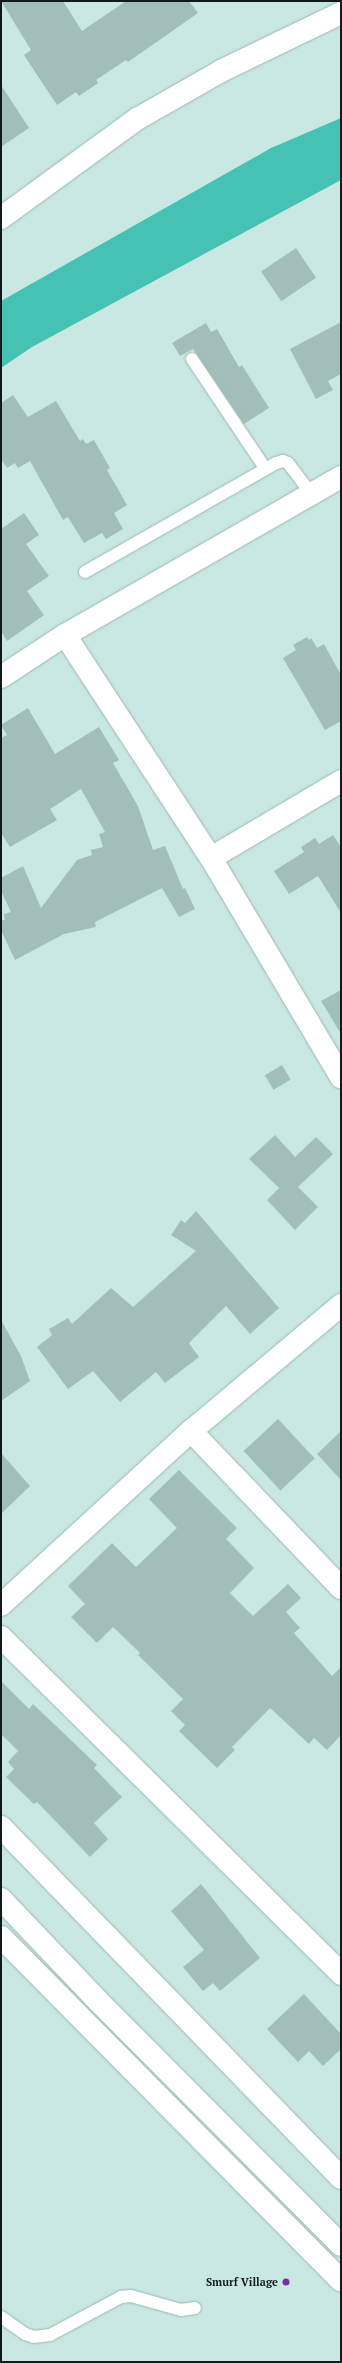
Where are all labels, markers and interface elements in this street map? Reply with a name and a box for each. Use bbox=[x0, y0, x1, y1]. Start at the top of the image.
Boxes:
place label: Smurf Village bbox=[206, 2275, 278, 2289]
marker: Smurf Village bbox=[281, 2277, 291, 2287]

